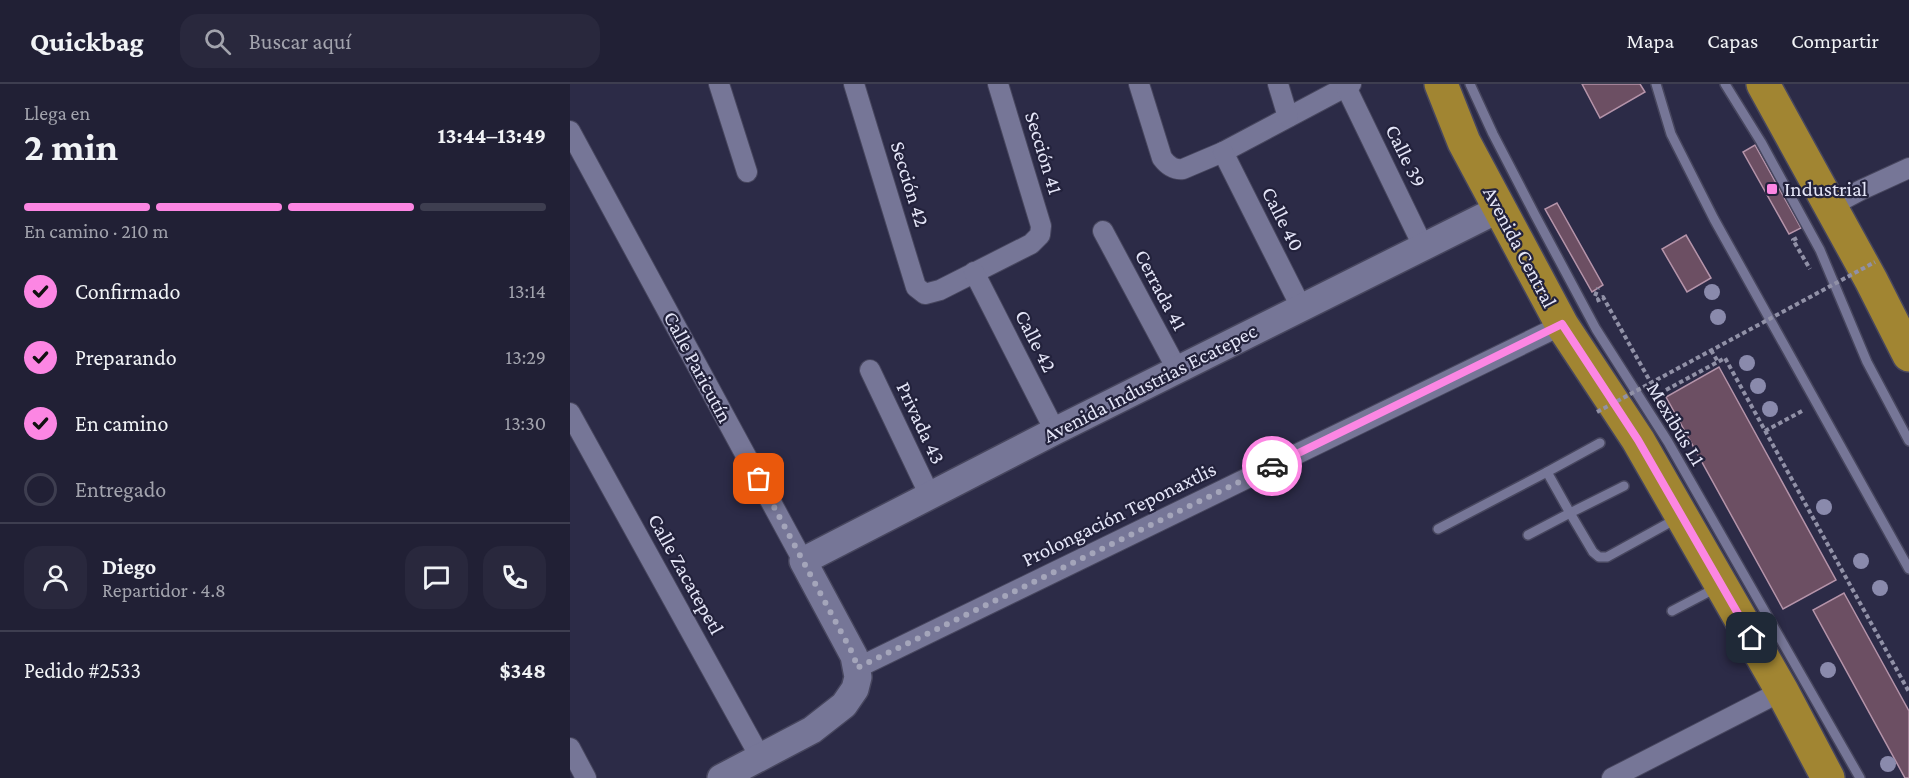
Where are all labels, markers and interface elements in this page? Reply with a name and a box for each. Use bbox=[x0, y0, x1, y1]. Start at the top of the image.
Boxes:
search box bbox=[180, 14, 600, 68]
icon: search bbox=[201, 25, 234, 58]
text: Quickbag bbox=[30, 26, 144, 57]
text: Buscar aquí bbox=[249, 29, 351, 54]
text: Mapa bbox=[1626, 29, 1674, 53]
text: Capas bbox=[1707, 29, 1758, 53]
text: Compartir bbox=[1791, 29, 1879, 53]
text: Llega en bbox=[24, 102, 90, 124]
street label: Sección 41 bbox=[1020, 109, 1068, 197]
street label: Calle 39 bbox=[1381, 121, 1431, 191]
text: 13:44–13:49 bbox=[438, 123, 546, 148]
text: 2 min bbox=[24, 125, 118, 168]
street label: Sección 42 bbox=[886, 138, 934, 230]
place label: Industrial bbox=[1784, 177, 1867, 201]
street label: Avenida Central bbox=[1478, 182, 1562, 312]
marker: Industrial bbox=[1765, 182, 1779, 196]
street label: Calle 40 bbox=[1257, 183, 1309, 255]
text: En camino · 210 m bbox=[24, 220, 169, 242]
street label: Cerrada 41 bbox=[1130, 245, 1192, 335]
icon: check bbox=[24, 275, 57, 308]
text: Confirmado bbox=[75, 279, 181, 304]
text: 13:14 bbox=[508, 280, 546, 302]
street label: Calle 42 bbox=[1010, 306, 1062, 376]
street label: Calle Paricutín bbox=[659, 307, 737, 427]
street label: Avenida Industrias Ecatepec bbox=[1039, 319, 1261, 447]
icon: check bbox=[24, 341, 57, 374]
text: Preparando bbox=[75, 345, 177, 370]
text: 13:29 bbox=[506, 346, 546, 368]
street label: Privada 43 bbox=[892, 378, 950, 468]
street label: Mexibús L1 bbox=[1642, 378, 1710, 470]
icon: check bbox=[24, 407, 57, 440]
text: En camino bbox=[75, 411, 168, 436]
text: 13:30 bbox=[504, 412, 546, 434]
courier bbox=[1242, 436, 1302, 496]
icon: car bbox=[1256, 450, 1289, 483]
pin bbox=[733, 453, 784, 504]
street label: Prolongación Teponaxtlis bbox=[1018, 457, 1220, 571]
icon: bag bbox=[742, 462, 775, 495]
text: Entregado bbox=[75, 477, 166, 502]
street label: Calle Zacatepetl bbox=[643, 510, 729, 638]
button: person bbox=[24, 546, 87, 609]
button: chat bbox=[405, 546, 468, 609]
button: phone bbox=[483, 546, 546, 609]
text: Diego bbox=[102, 554, 156, 579]
text: Repartidor · 4.8 bbox=[102, 579, 226, 601]
pin bbox=[1726, 612, 1777, 663]
icon: home bbox=[1735, 621, 1768, 654]
text: Pedido #2533 bbox=[24, 658, 141, 683]
text: $348 bbox=[500, 658, 546, 683]

